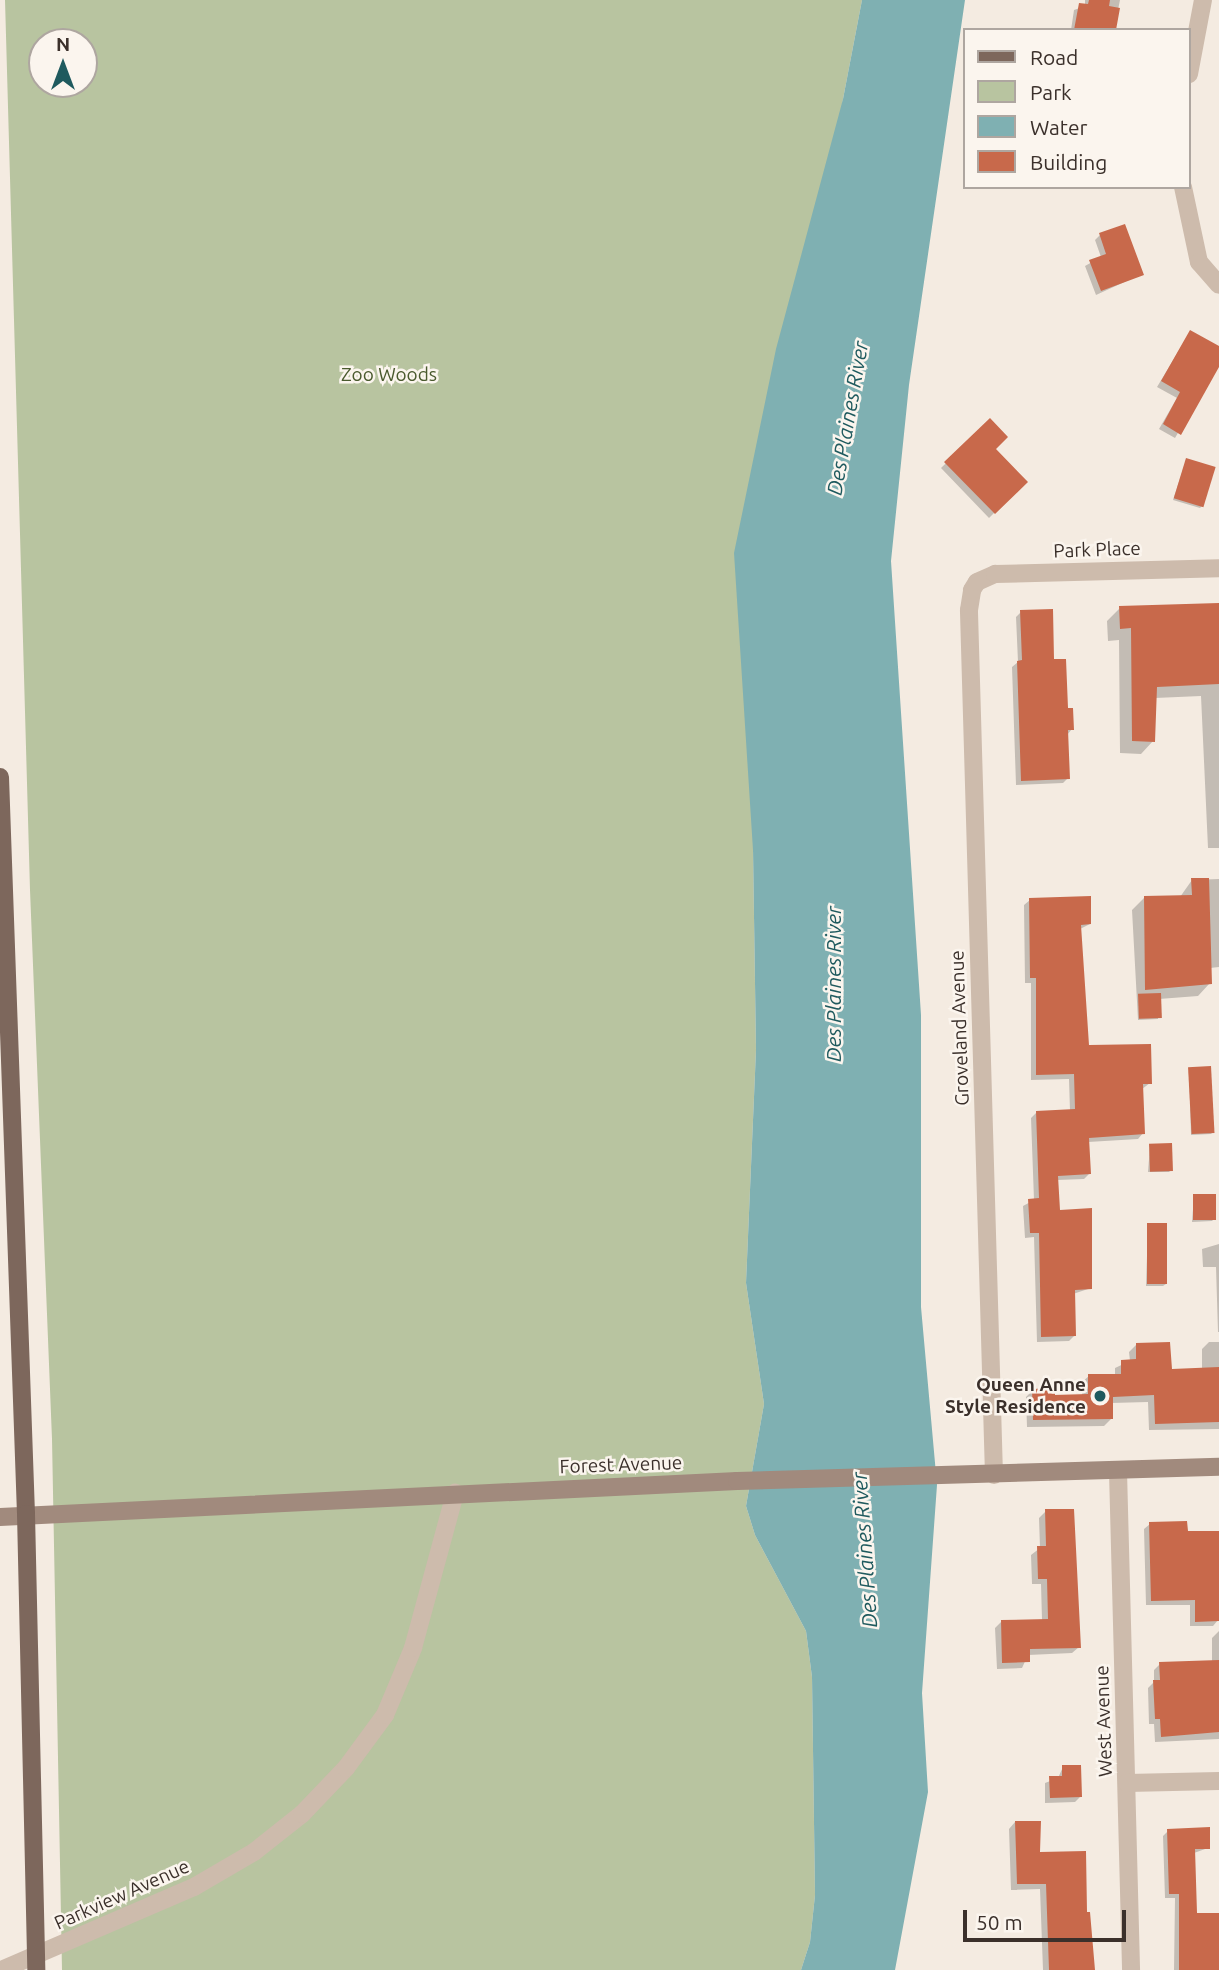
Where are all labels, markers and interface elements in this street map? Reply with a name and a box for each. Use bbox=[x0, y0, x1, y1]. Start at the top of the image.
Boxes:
north arrow bbox=[28, 28, 98, 98]
legend bbox=[964, 28, 1191, 189]
text: N bbox=[56, 33, 70, 55]
text: Road bbox=[1030, 45, 1078, 69]
text: Park bbox=[1030, 80, 1072, 104]
text: Water bbox=[1030, 115, 1088, 139]
text: Building bbox=[1030, 150, 1107, 174]
water label: Des Plaines River bbox=[821, 339, 873, 497]
park label: Zoo Woods bbox=[341, 364, 437, 386]
street label: Park Place bbox=[1053, 537, 1141, 563]
water label: Des Plaines River bbox=[820, 906, 846, 1062]
street label: Groveland Avenue bbox=[946, 950, 974, 1106]
place label: Queen Anne Style Residence bbox=[945, 1374, 1086, 1418]
marker: Queen Anne Style Residence bbox=[1092, 1388, 1108, 1404]
street label: Forest Avenue bbox=[559, 1451, 683, 1479]
water label: Des Plaines River bbox=[846, 1471, 882, 1629]
street label: West Avenue bbox=[1091, 1665, 1117, 1777]
street label: Parkview Avenue bbox=[51, 1855, 193, 1935]
scale bar bbox=[967, 1896, 1130, 1940]
text: 50 m bbox=[976, 1910, 1023, 1934]

